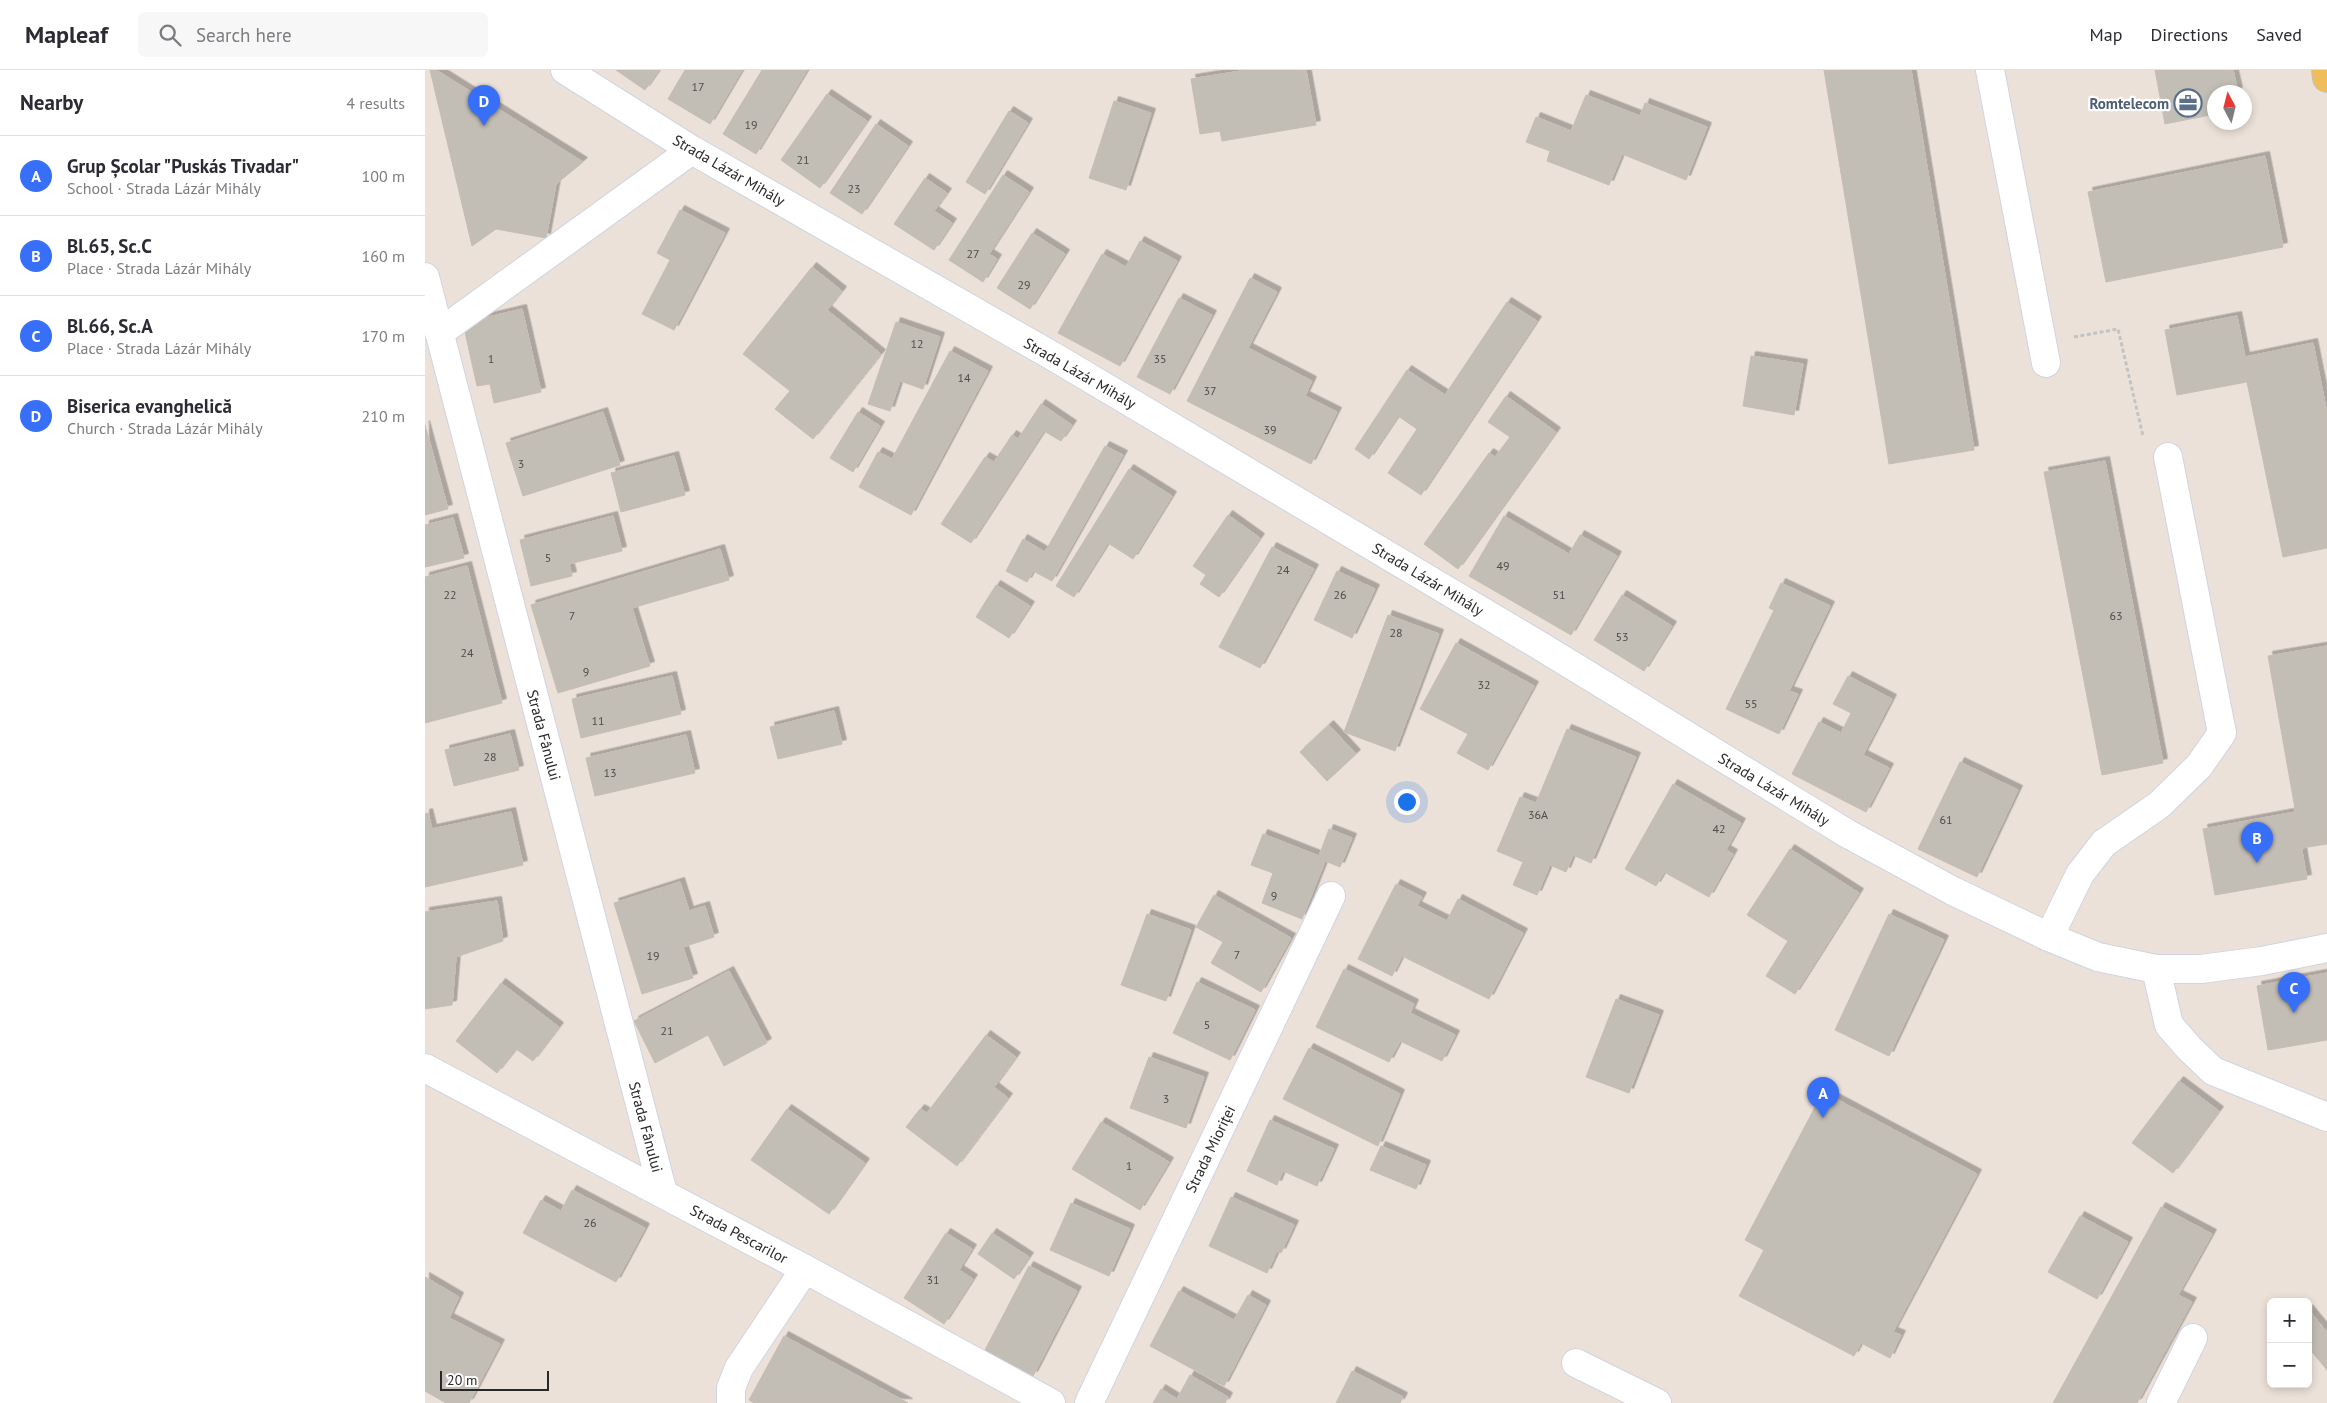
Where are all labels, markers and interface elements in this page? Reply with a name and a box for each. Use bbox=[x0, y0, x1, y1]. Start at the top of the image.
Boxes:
search box bbox=[138, 12, 488, 57]
text: Mapleaf bbox=[25, 19, 108, 50]
icon: search bbox=[156, 21, 184, 49]
text: Search here bbox=[196, 23, 292, 47]
text: Map bbox=[2090, 23, 2122, 46]
text: Directions bbox=[2150, 23, 2228, 46]
text: Saved bbox=[2256, 23, 2302, 46]
house number: 17 bbox=[691, 79, 705, 94]
pin: D bbox=[468, 85, 500, 126]
north arrow bbox=[2207, 85, 2252, 130]
office icon: Romtelecom bbox=[2173, 88, 2203, 118]
text: Nearby bbox=[20, 89, 83, 116]
text: 4 results bbox=[346, 93, 405, 113]
place label: Romtelecom bbox=[2089, 94, 2169, 113]
house number: 19 bbox=[744, 117, 758, 132]
street label: Strada Lázár Mihály bbox=[669, 130, 789, 210]
house number: 21 bbox=[796, 152, 810, 167]
text: Grup Școlar "Puskás Tivadar" bbox=[67, 154, 299, 178]
text: A bbox=[31, 166, 41, 186]
text: 100 m bbox=[362, 166, 405, 186]
text: School · Strada Lázár Mihály bbox=[67, 178, 261, 198]
house number: 23 bbox=[847, 181, 861, 196]
text: Bl.65, Sc.C bbox=[67, 234, 152, 258]
text: B bbox=[31, 246, 41, 266]
text: 160 m bbox=[362, 246, 405, 266]
house number: 27 bbox=[966, 246, 980, 261]
text: Place · Strada Lázár Mihály bbox=[67, 258, 251, 278]
house number: 29 bbox=[1017, 277, 1031, 292]
text: Bl.66, Sc.A bbox=[67, 314, 153, 338]
text: C bbox=[32, 326, 40, 346]
text: 170 m bbox=[362, 326, 405, 346]
street label: Strada Lázár Mihály bbox=[1020, 333, 1140, 413]
house number: 12 bbox=[910, 336, 924, 351]
text: Place · Strada Lázár Mihály bbox=[67, 338, 251, 358]
house number: 1 bbox=[488, 351, 494, 366]
house number: 35 bbox=[1153, 351, 1167, 366]
house number: 14 bbox=[957, 370, 971, 385]
house number: 37 bbox=[1203, 383, 1217, 398]
text: Biserica evanghelică bbox=[67, 394, 232, 418]
text: D bbox=[31, 406, 41, 426]
text: 210 m bbox=[362, 406, 405, 426]
text: Church · Strada Lázár Mihály bbox=[67, 418, 263, 438]
house number: 39 bbox=[1263, 422, 1277, 437]
house number: 3 bbox=[518, 456, 524, 471]
street label: Strada Lázár Mihály bbox=[1369, 538, 1487, 620]
house number: 5 bbox=[545, 550, 551, 565]
house number: 49 bbox=[1496, 558, 1510, 573]
house number: 24 bbox=[1276, 562, 1290, 577]
house number: 22 bbox=[443, 587, 457, 602]
house number: 26 bbox=[1333, 587, 1347, 602]
house number: 51 bbox=[1552, 587, 1566, 602]
house number: 7 bbox=[569, 608, 575, 623]
house number: 63 bbox=[2109, 608, 2123, 623]
house number: 28 bbox=[1389, 625, 1403, 640]
house number: 53 bbox=[1615, 629, 1629, 644]
house number: 24 bbox=[460, 645, 474, 660]
house number: 9 bbox=[583, 664, 589, 679]
house number: 32 bbox=[1477, 677, 1491, 692]
street label: Strada Fânului bbox=[523, 688, 565, 782]
house number: 55 bbox=[1744, 696, 1758, 711]
house number: 11 bbox=[591, 713, 605, 728]
street label: Strada Lázár Mihály bbox=[1715, 748, 1833, 830]
house number: 28 bbox=[483, 749, 497, 764]
house number: 13 bbox=[603, 765, 617, 780]
your location bbox=[1394, 789, 1420, 815]
house number: 36A bbox=[1528, 807, 1548, 822]
house number: 61 bbox=[1939, 812, 1953, 827]
house number: 42 bbox=[1712, 821, 1726, 836]
pin: B bbox=[2241, 822, 2273, 863]
house number: 9 bbox=[1271, 888, 1277, 903]
house number: 7 bbox=[1234, 947, 1240, 962]
house number: 19 bbox=[646, 948, 660, 963]
pin: C bbox=[2278, 972, 2310, 1013]
house number: 5 bbox=[1204, 1017, 1210, 1032]
house number: 21 bbox=[660, 1023, 674, 1038]
pin: A bbox=[1807, 1077, 1839, 1118]
street label: Strada Fânului bbox=[625, 1080, 667, 1174]
house number: 3 bbox=[1163, 1091, 1169, 1106]
street label: Strada Mioriței bbox=[1181, 1102, 1239, 1196]
house number: 1 bbox=[1126, 1158, 1132, 1173]
street label: Strada Pescarilor bbox=[687, 1200, 791, 1268]
house number: 26 bbox=[583, 1215, 597, 1230]
house number: 31 bbox=[926, 1272, 940, 1287]
map controls bbox=[2267, 1298, 2312, 1388]
button: + bbox=[2267, 1298, 2312, 1343]
button: − bbox=[2267, 1343, 2312, 1388]
scale bar bbox=[440, 1368, 549, 1391]
text: 20 m bbox=[447, 1371, 477, 1389]

